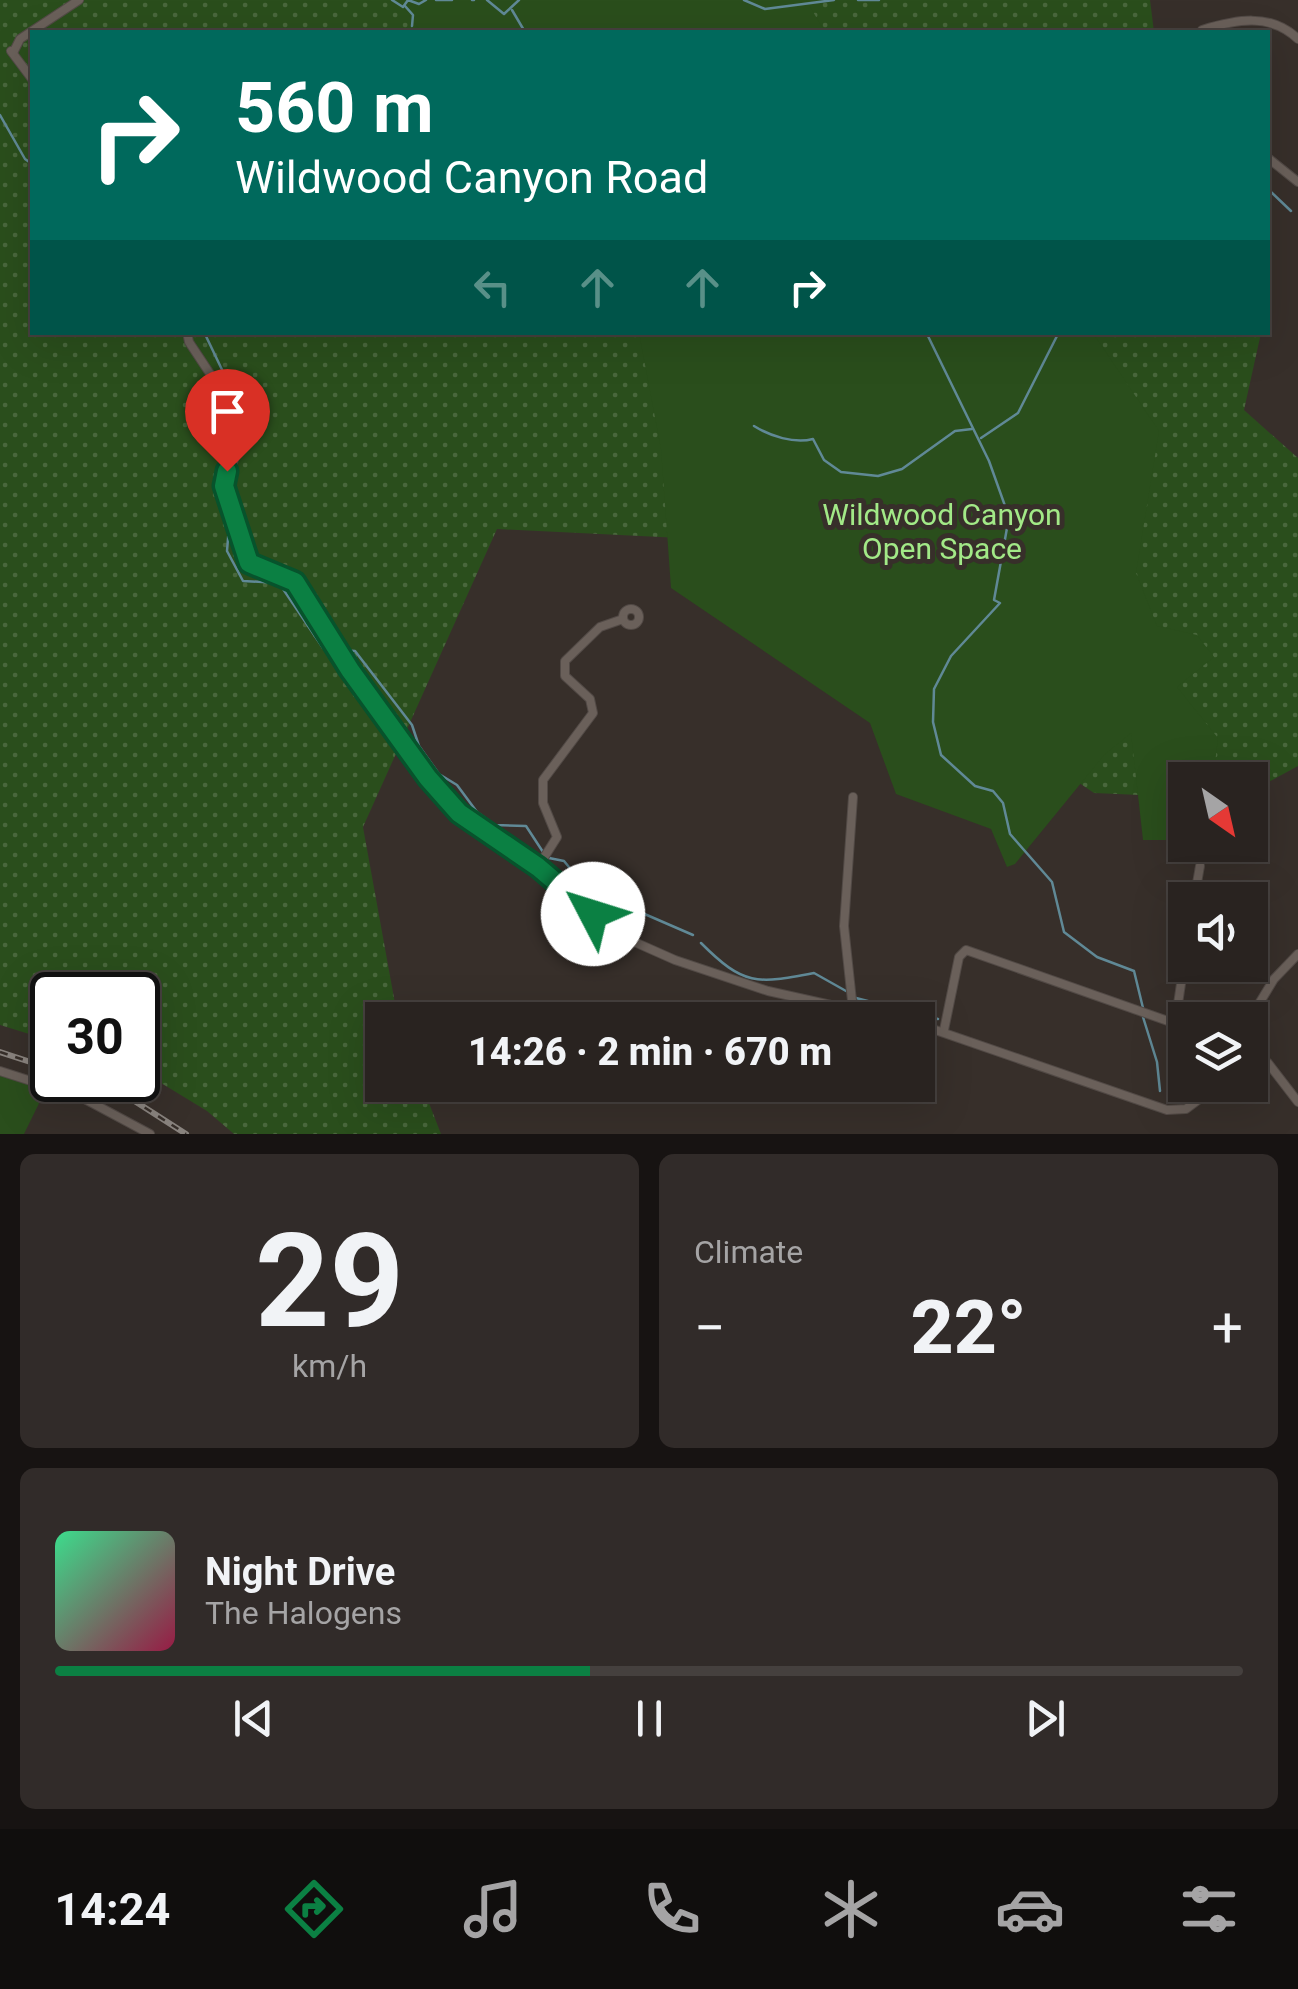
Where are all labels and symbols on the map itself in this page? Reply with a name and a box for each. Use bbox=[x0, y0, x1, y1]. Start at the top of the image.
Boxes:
pin bbox=[185, 369, 270, 472]
park label: Wildwood Canyon Open Space bbox=[822, 497, 1062, 566]
north arrow bbox=[1168, 762, 1268, 862]
position arrow bbox=[541, 862, 645, 966]
speed limit sign: 30 bbox=[30, 972, 160, 1102]

